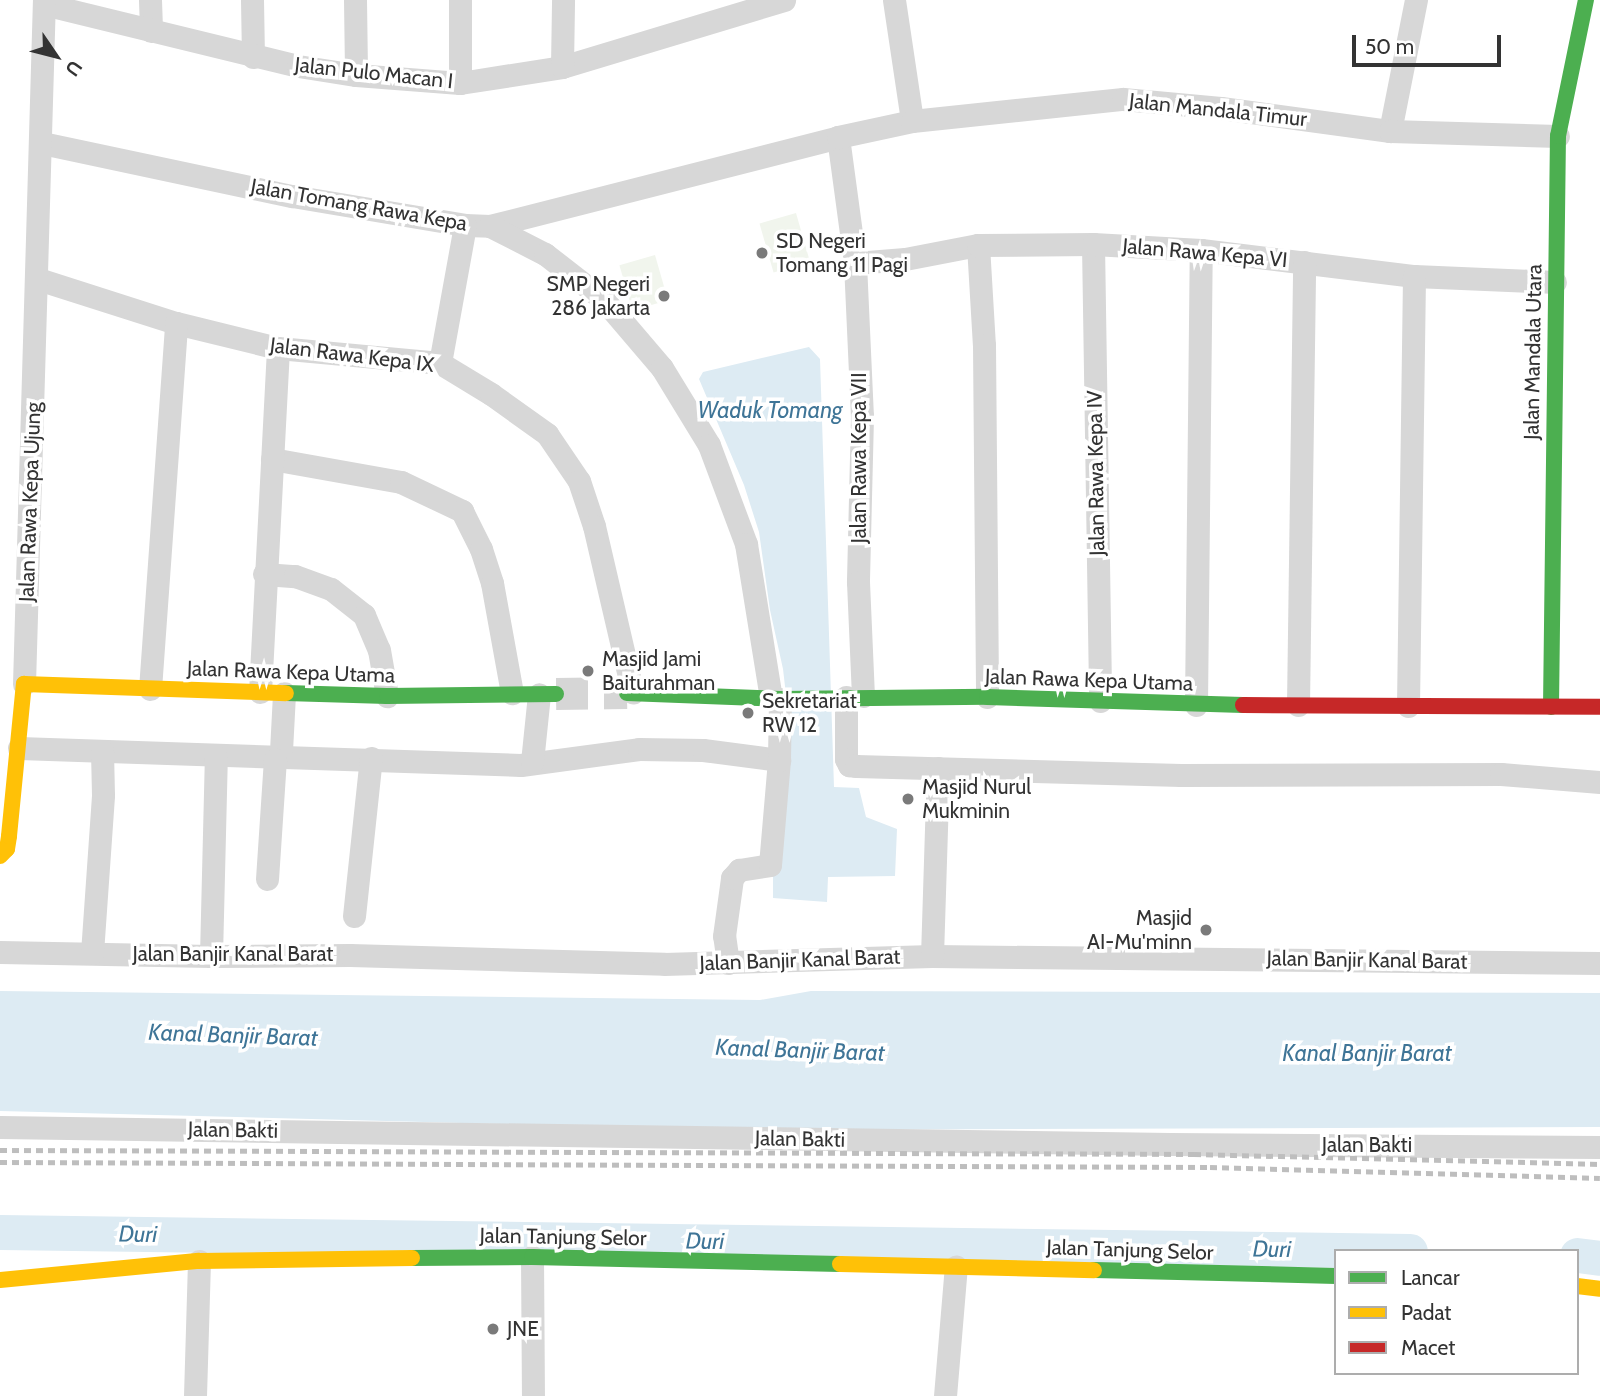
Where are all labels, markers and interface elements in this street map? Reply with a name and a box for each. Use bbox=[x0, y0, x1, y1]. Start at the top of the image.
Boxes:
north arrow bbox=[21, 21, 91, 91]
scale bar bbox=[1355, 21, 1504, 65]
text: 50 m bbox=[1365, 34, 1414, 59]
street label: Jalan Pulo Macan I bbox=[294, 52, 454, 94]
text: U bbox=[60, 56, 87, 81]
street label: Jalan Mandala Timur bbox=[1128, 88, 1308, 132]
street label: Jalan Tomang Rawa Kepa bbox=[249, 174, 469, 236]
place label: SD Negeri Tomang 11 Pagi bbox=[776, 228, 908, 278]
street label: Jalan Rawa Kepa VI bbox=[1121, 233, 1289, 273]
marker: SD Negeri Tomang 11 Pagi bbox=[754, 245, 770, 261]
street label: Jalan Mandala Utara bbox=[1519, 264, 1547, 440]
place label: SMP Negeri 286 Jakarta bbox=[547, 271, 650, 321]
marker: SMP Negeri 286 Jakarta bbox=[656, 288, 672, 304]
street label: Jalan Rawa Kepa IX bbox=[268, 332, 436, 378]
street label: Jalan Rawa Kepa VII bbox=[846, 373, 872, 543]
street label: Jalan Rawa Kepa IV bbox=[1082, 390, 1110, 556]
water label: Waduk Tomang bbox=[697, 396, 843, 424]
street label: Jalan Rawa Kepa Ujung bbox=[14, 402, 46, 602]
place label: Masjid Jami Baiturahman bbox=[602, 646, 715, 696]
street label: Jalan Rawa Kepa Utama bbox=[187, 656, 395, 688]
marker: Masjid Jami Baiturahman bbox=[580, 663, 596, 679]
street label: Jalan Rawa Kepa Utama bbox=[985, 664, 1193, 696]
place label: Sekretariat RW 12 bbox=[762, 688, 857, 738]
marker: Sekretariat RW 12 bbox=[740, 705, 756, 721]
place label: Masjid Nurul Mukminin bbox=[922, 774, 1031, 824]
marker: Masjid Nurul Mukminin bbox=[900, 791, 916, 807]
place label: Masjid AI-Mu'minn bbox=[1087, 905, 1192, 955]
marker: Masjid AI-Mu'minn bbox=[1198, 922, 1214, 938]
street label: Jalan Banjir Kanal Barat bbox=[133, 941, 333, 967]
street label: Jalan Banjir Kanal Barat bbox=[699, 944, 901, 976]
street label: Jalan Banjir Kanal Barat bbox=[1266, 946, 1468, 974]
water label: Kanal Banjir Barat bbox=[148, 1018, 318, 1052]
water label: Kanal Banjir Barat bbox=[715, 1033, 885, 1067]
water label: Kanal Banjir Barat bbox=[1282, 1039, 1452, 1067]
street label: Jalan Bakti bbox=[188, 1117, 278, 1143]
street label: Jalan Bakti bbox=[755, 1126, 845, 1152]
street label: Jalan Bakti bbox=[1322, 1132, 1412, 1158]
water label: Duri bbox=[118, 1220, 158, 1248]
street label: Jalan Tanjung Selor bbox=[479, 1223, 647, 1251]
water label: Duri bbox=[685, 1227, 725, 1255]
street label: Jalan Tanjung Selor bbox=[1046, 1234, 1214, 1266]
water label: Duri bbox=[1252, 1235, 1292, 1263]
legend bbox=[1334, 1249, 1579, 1375]
text: Lancar bbox=[1401, 1265, 1460, 1290]
text: Padat bbox=[1401, 1300, 1451, 1325]
place label: JNE bbox=[507, 1316, 539, 1342]
marker: JNE bbox=[485, 1321, 501, 1337]
text: Macet bbox=[1401, 1335, 1455, 1360]

